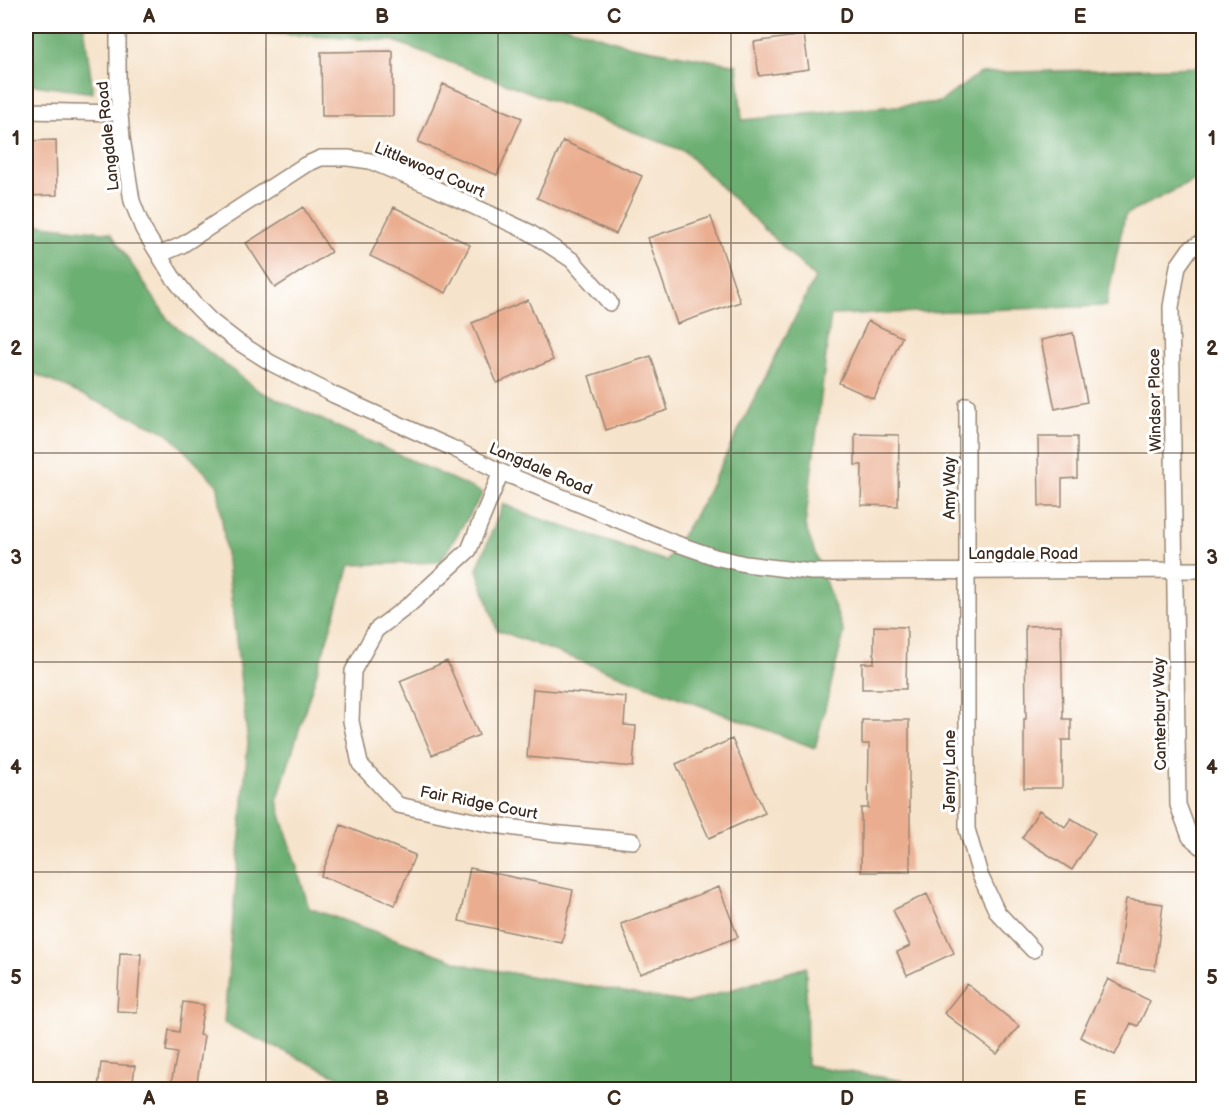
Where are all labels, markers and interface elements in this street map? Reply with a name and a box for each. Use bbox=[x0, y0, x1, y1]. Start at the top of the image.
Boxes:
text: A bbox=[142, 5, 156, 29]
text: B bbox=[375, 5, 389, 29]
text: C bbox=[607, 5, 621, 29]
text: D bbox=[840, 5, 854, 29]
text: E bbox=[1074, 5, 1087, 29]
street label: Langdale Road bbox=[93, 80, 124, 192]
text: 1 bbox=[12, 127, 20, 151]
text: 1 bbox=[1208, 127, 1216, 151]
street label: Littlewood Court bbox=[371, 139, 488, 202]
text: 2 bbox=[10, 337, 22, 361]
text: 2 bbox=[1206, 337, 1218, 361]
street label: Windsor Place bbox=[1145, 348, 1166, 452]
street label: Langdale Road bbox=[486, 439, 595, 500]
street label: Amy Way bbox=[941, 456, 960, 519]
street label: Langdale Road bbox=[968, 545, 1078, 564]
text: 3 bbox=[10, 546, 22, 570]
text: 3 bbox=[1206, 546, 1218, 570]
street label: Canterbury Way bbox=[1150, 656, 1171, 771]
street label: Jenny Lane bbox=[941, 729, 960, 812]
text: 4 bbox=[10, 756, 22, 780]
text: 4 bbox=[1206, 756, 1218, 780]
street label: Fair Ridge Court bbox=[418, 783, 539, 824]
text: 5 bbox=[10, 966, 22, 990]
text: 5 bbox=[1206, 966, 1218, 990]
text: A bbox=[142, 1087, 156, 1111]
text: B bbox=[375, 1087, 389, 1111]
text: C bbox=[607, 1087, 621, 1111]
text: D bbox=[840, 1087, 854, 1111]
text: E bbox=[1074, 1087, 1087, 1111]

